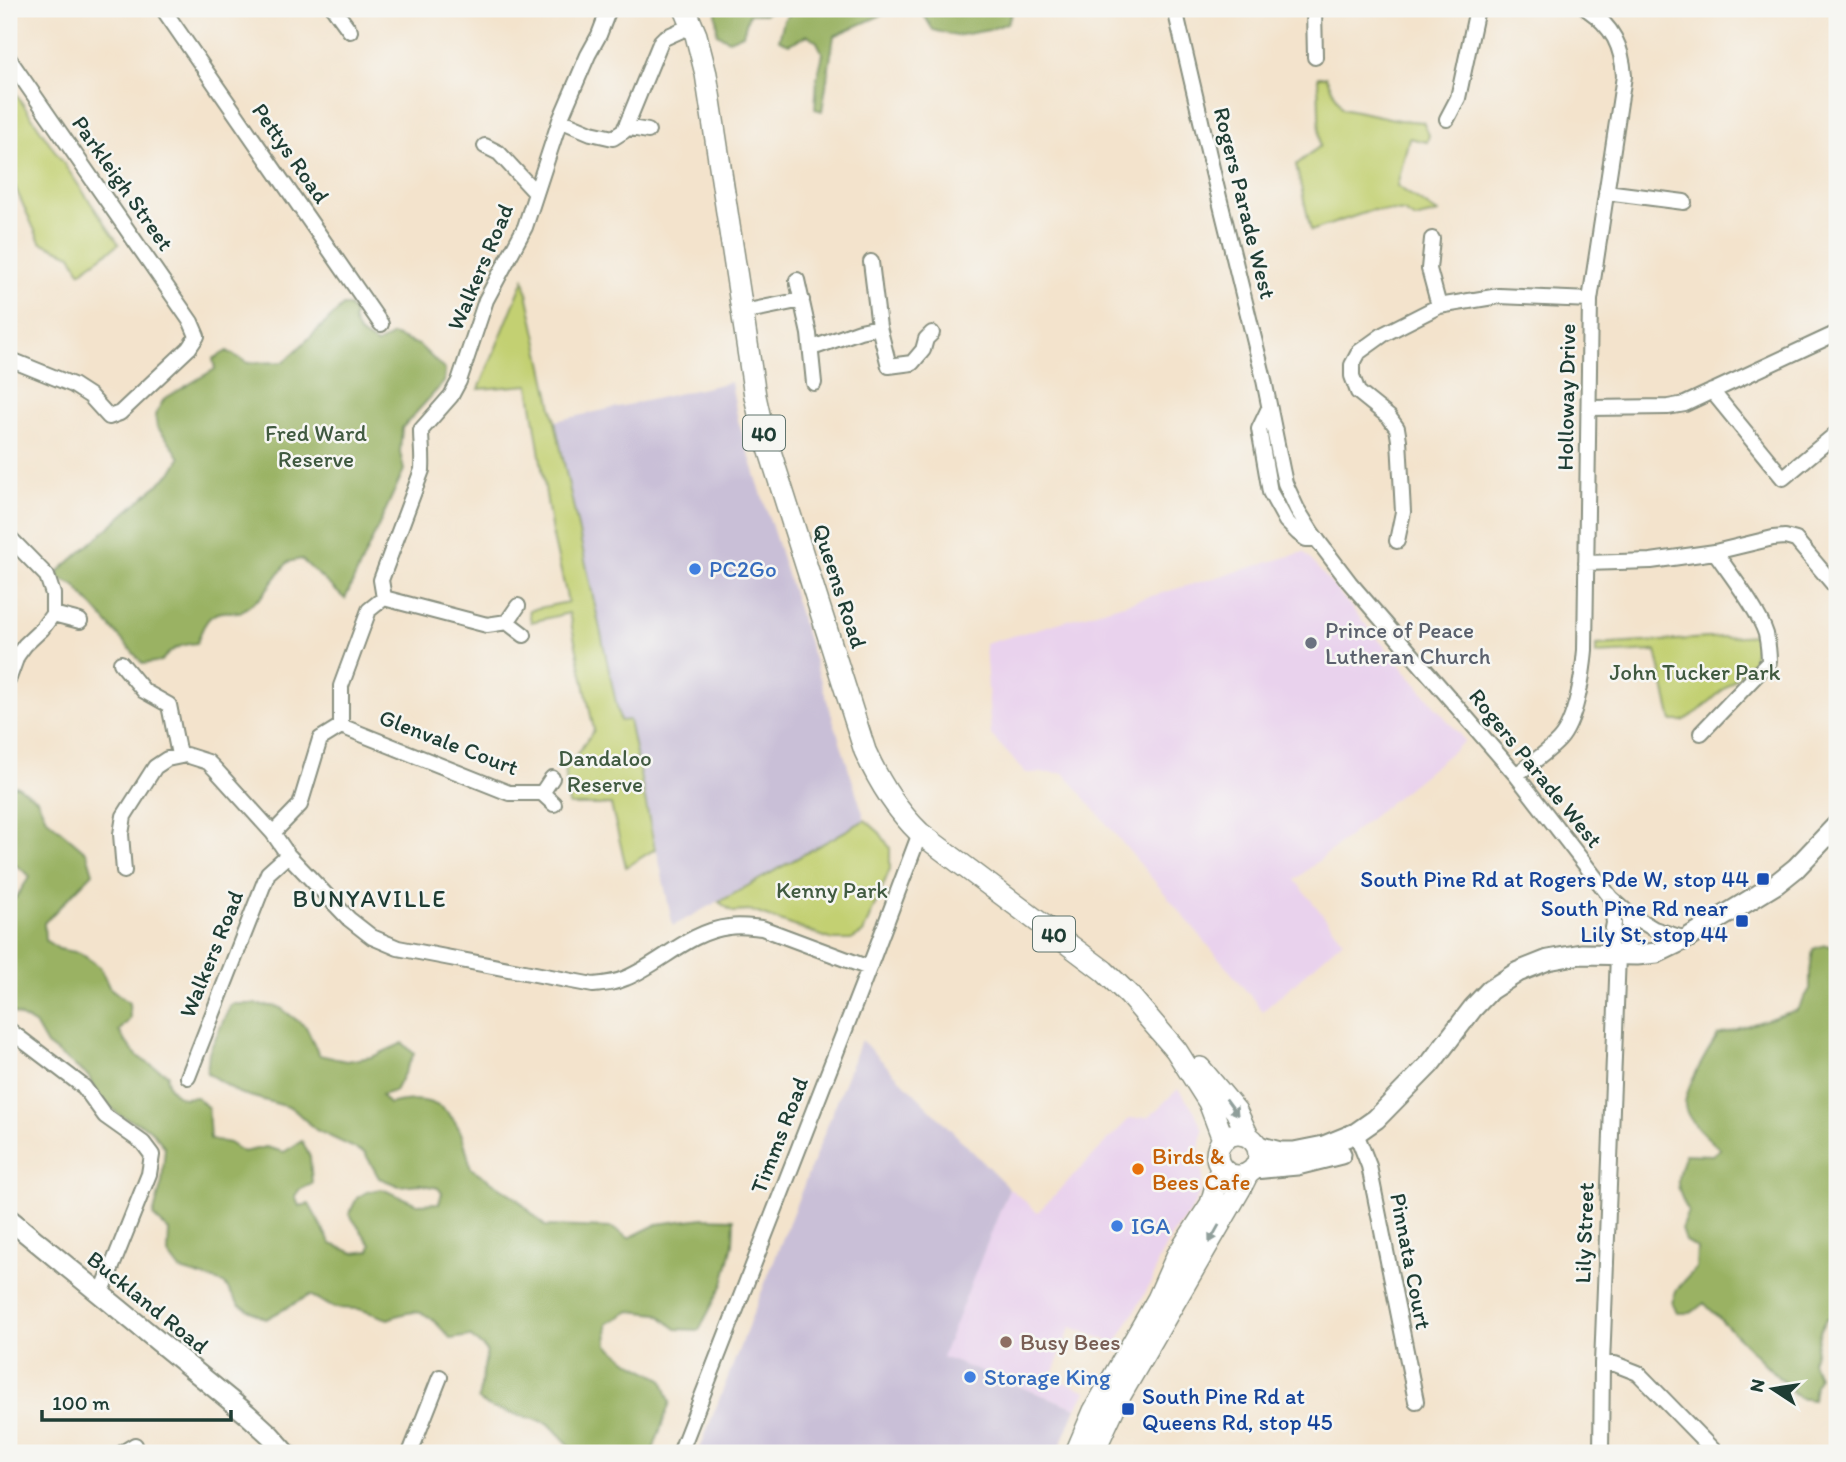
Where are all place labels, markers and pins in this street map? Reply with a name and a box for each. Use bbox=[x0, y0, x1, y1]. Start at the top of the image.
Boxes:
place label: PC2Go bbox=[709, 555, 777, 583]
marker: PC2Go bbox=[687, 561, 703, 577]
place label: Prince of Peace Lutheran Church bbox=[1325, 616, 1491, 670]
marker: Prince of Peace Lutheran Church bbox=[1303, 635, 1319, 651]
place label: South Pine Rd at Rogers Pde W, stop 44 bbox=[1360, 865, 1749, 893]
marker: South Pine Rd at Rogers Pde W, stop 44 bbox=[1755, 871, 1771, 887]
place label: South Pine Rd near Lily St, stop 44 bbox=[1541, 894, 1728, 948]
marker: South Pine Rd near Lily St, stop 44 bbox=[1734, 913, 1750, 929]
place label: Birds & Bees Cafe bbox=[1152, 1142, 1251, 1196]
marker: Birds & Bees Cafe bbox=[1130, 1161, 1146, 1177]
place label: IGA bbox=[1131, 1212, 1170, 1240]
marker: IGA bbox=[1109, 1218, 1125, 1234]
place label: Busy Bees bbox=[1020, 1328, 1121, 1356]
marker: Busy Bees bbox=[998, 1334, 1014, 1350]
place label: Storage King bbox=[984, 1363, 1111, 1391]
marker: Storage King bbox=[962, 1369, 978, 1385]
place label: South Pine Rd at Queens Rd, stop 45 bbox=[1142, 1382, 1333, 1436]
marker: South Pine Rd at Queens Rd, stop 45 bbox=[1120, 1401, 1136, 1417]

